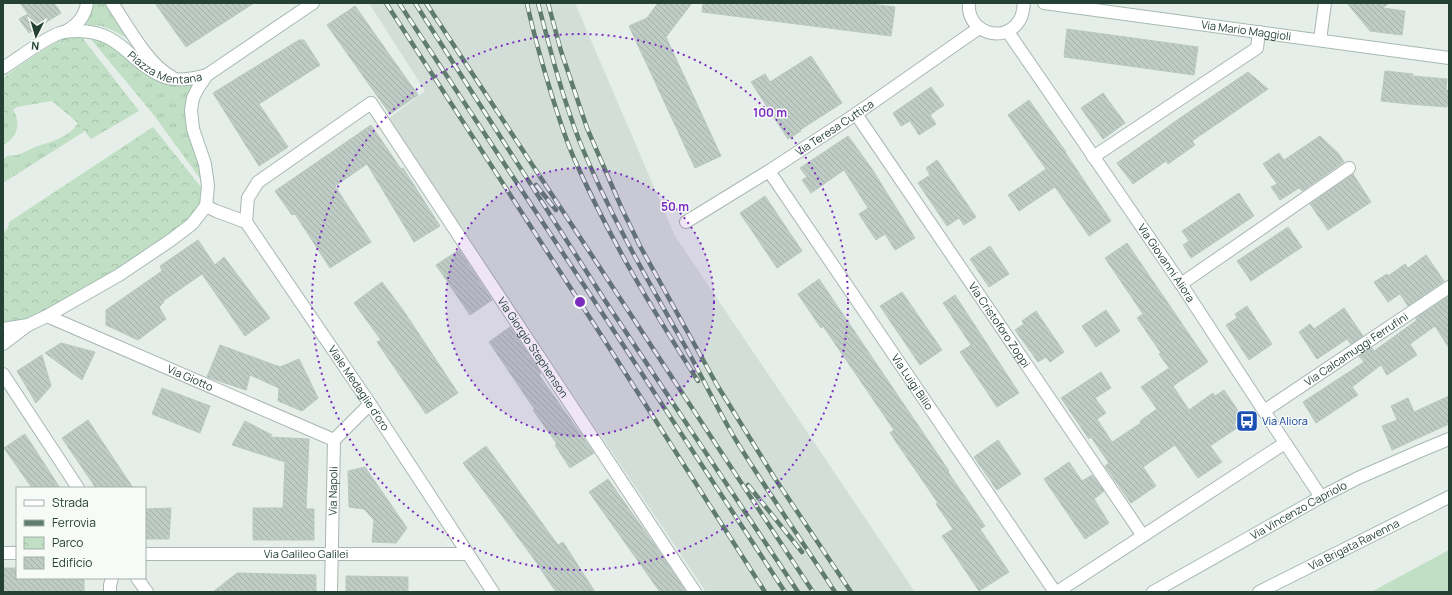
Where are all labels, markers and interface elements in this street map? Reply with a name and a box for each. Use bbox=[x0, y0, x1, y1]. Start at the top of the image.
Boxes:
north arrow bbox=[16, 16, 56, 56]
street label: Via Mario Maggioli bbox=[1200, 16, 1292, 43]
text: N bbox=[30, 39, 40, 54]
street label: Piazza Mentana bbox=[125, 47, 203, 86]
street label: Via Teresa Cuttica bbox=[792, 96, 877, 159]
text: 100 m bbox=[753, 104, 787, 121]
text: 50 m bbox=[661, 198, 689, 215]
street label: Via Giovanni Aliora bbox=[1135, 220, 1199, 305]
street label: Via Cristoforo Zoppi bbox=[966, 279, 1034, 370]
street label: Via Giorgio Stephenson bbox=[495, 294, 572, 400]
centre of rings bbox=[573, 295, 587, 309]
street label: Via Calcamuggi Ferrufini bbox=[1301, 309, 1411, 389]
street label: Viale Medaglie d'oro bbox=[325, 342, 394, 434]
street label: Via Luigi Bilio bbox=[888, 351, 937, 413]
street label: Via Giotto bbox=[165, 361, 216, 394]
bus stop icon: Via Aliora bbox=[1234, 408, 1260, 434]
place label: Via Aliora bbox=[1262, 413, 1308, 428]
street label: Via Napoli bbox=[325, 466, 340, 516]
street label: Via Vincenzo Capriolo bbox=[1247, 477, 1350, 543]
legend bbox=[16, 487, 146, 579]
text: Strada bbox=[52, 494, 89, 511]
text: Ferrovia bbox=[52, 514, 96, 531]
street label: Via Brigata Ravenna bbox=[1306, 515, 1402, 573]
text: Parco bbox=[52, 534, 83, 551]
street label: Via Galileo Galilei bbox=[264, 546, 348, 561]
text: Edificio bbox=[52, 554, 92, 571]

